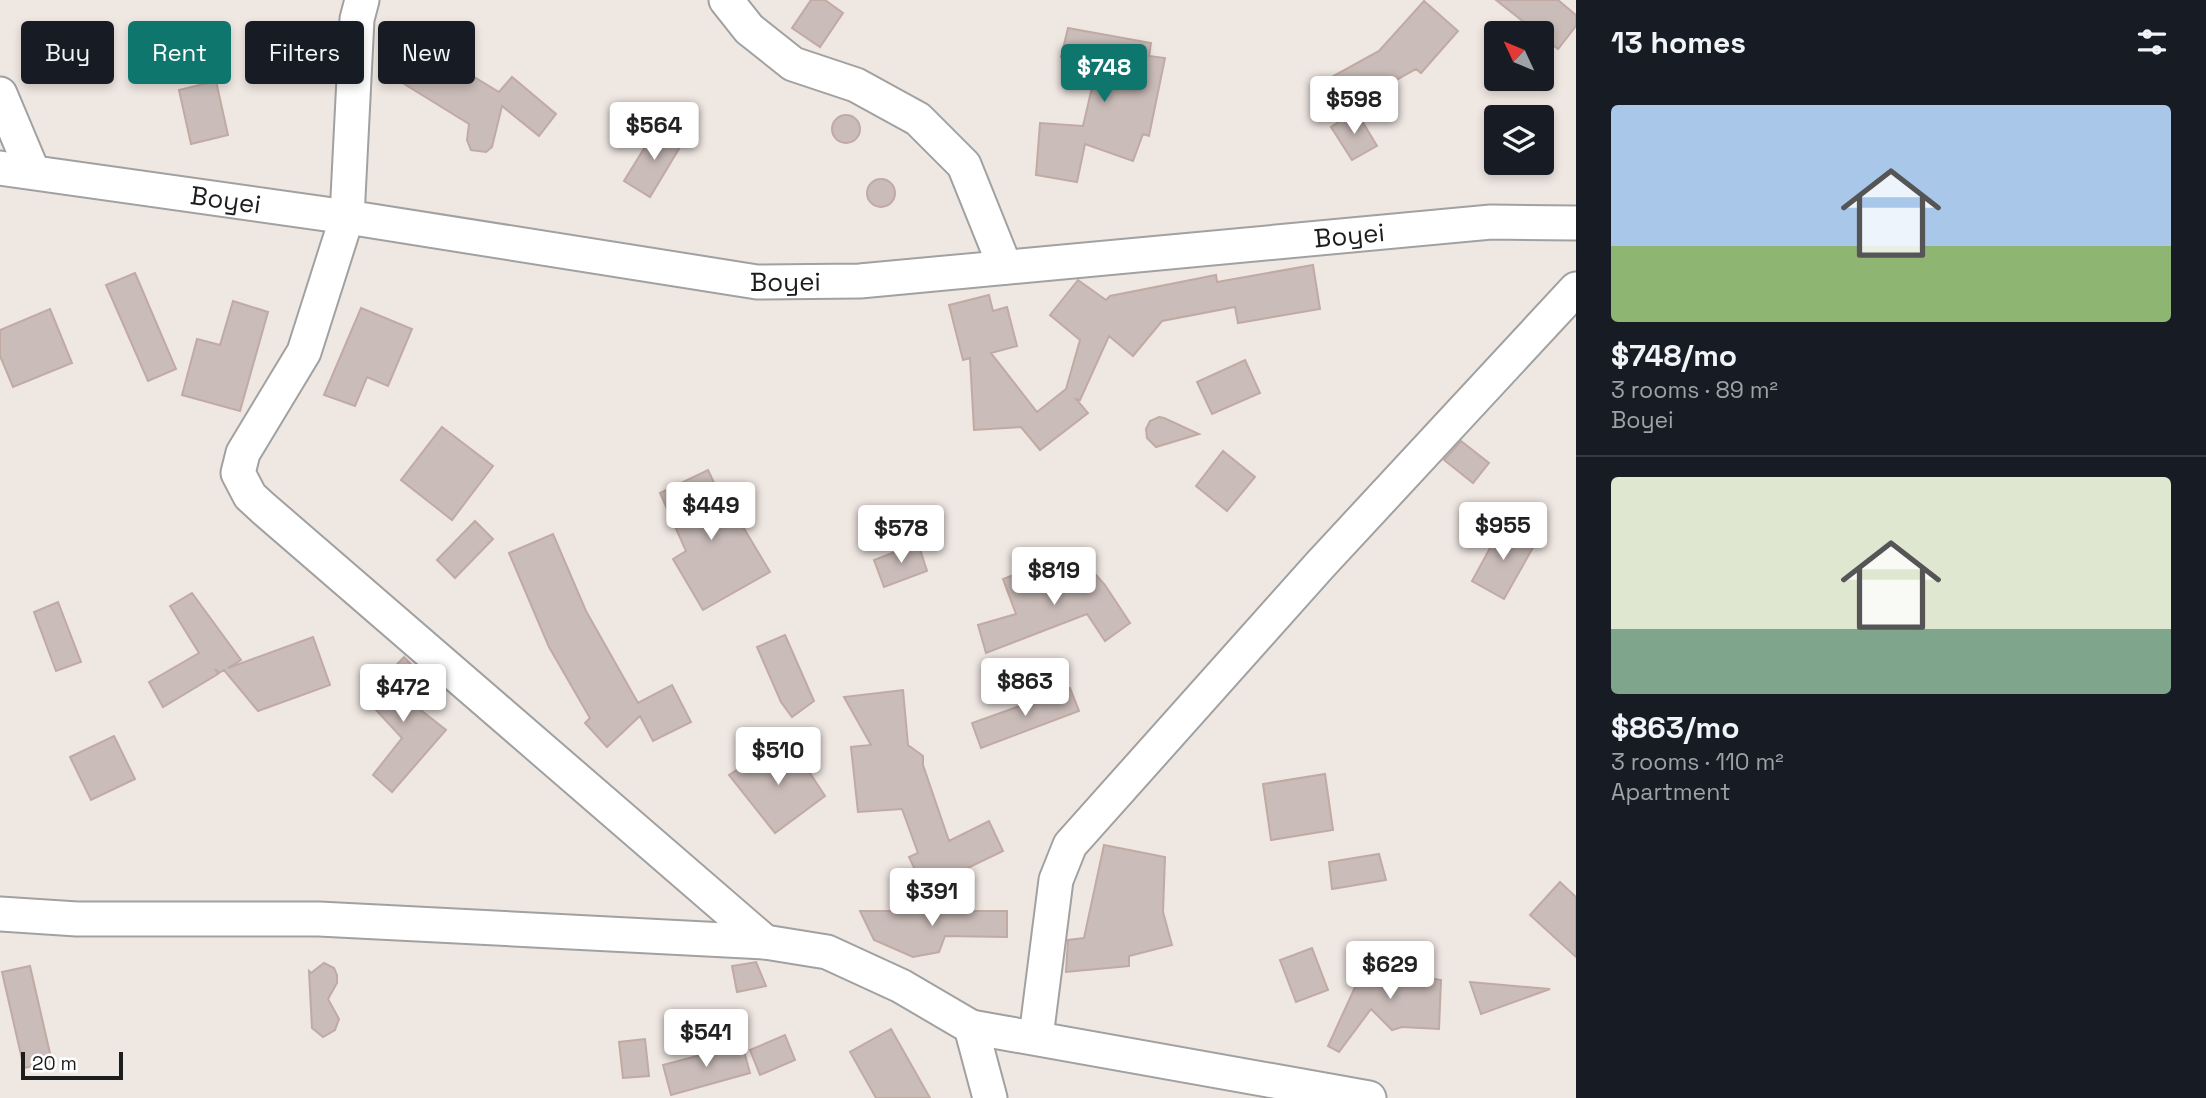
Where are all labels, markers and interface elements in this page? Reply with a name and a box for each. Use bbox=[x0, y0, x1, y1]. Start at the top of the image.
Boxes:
chip: Buy bbox=[21, 21, 114, 84]
chip: Rent bbox=[128, 21, 231, 84]
chip: Filters bbox=[245, 21, 364, 84]
chip: New bbox=[378, 21, 475, 84]
north arrow bbox=[1484, 21, 1554, 91]
map controls bbox=[1484, 21, 1554, 175]
text: 13 homes bbox=[1611, 23, 1746, 62]
icon: filters bbox=[2133, 23, 2171, 61]
pin: $748 bbox=[1063, 44, 1145, 104]
text: $748 bbox=[1077, 52, 1131, 82]
pin: $598 bbox=[1313, 76, 1395, 136]
text: $598 bbox=[1326, 84, 1382, 114]
pin: $564 bbox=[613, 102, 695, 162]
button: layers bbox=[1484, 105, 1554, 175]
text: $564 bbox=[626, 110, 682, 140]
icon: home bbox=[1828, 150, 1954, 276]
street label: Boyei bbox=[188, 178, 263, 222]
street label: Boyei bbox=[1312, 215, 1386, 255]
street label: Boyei bbox=[750, 264, 821, 299]
text: $748/mo bbox=[1611, 336, 1737, 375]
text: 3 rooms · 89 m² bbox=[1611, 375, 1778, 405]
text: Boyei bbox=[1611, 405, 1674, 435]
pin: $449 bbox=[670, 482, 752, 542]
text: $449 bbox=[682, 490, 740, 520]
pin: $955 bbox=[1462, 503, 1544, 562]
pin: $578 bbox=[860, 505, 942, 565]
text: $955 bbox=[1475, 510, 1531, 540]
text: $578 bbox=[874, 513, 928, 543]
icon: home bbox=[1828, 522, 1954, 648]
pin: $819 bbox=[1013, 548, 1095, 607]
text: $819 bbox=[1028, 555, 1080, 585]
pin: $863 bbox=[984, 658, 1066, 718]
pin: $472 bbox=[362, 664, 444, 724]
text: $863 bbox=[997, 666, 1053, 696]
text: $472 bbox=[376, 672, 430, 702]
text: $863/mo bbox=[1611, 708, 1740, 747]
pin: $510 bbox=[737, 728, 819, 787]
text: $510 bbox=[752, 735, 804, 765]
text: 3 rooms · 110 m² bbox=[1611, 747, 1784, 777]
text: Apartment bbox=[1611, 777, 1731, 807]
pin: $391 bbox=[891, 869, 973, 928]
text: $391 bbox=[906, 876, 958, 906]
pin: $629 bbox=[1349, 942, 1431, 1001]
text: $629 bbox=[1362, 949, 1418, 979]
pin: $541 bbox=[665, 1010, 747, 1069]
text: $541 bbox=[680, 1017, 732, 1047]
scale bar bbox=[21, 1049, 122, 1081]
text: 20 m bbox=[32, 1051, 77, 1076]

